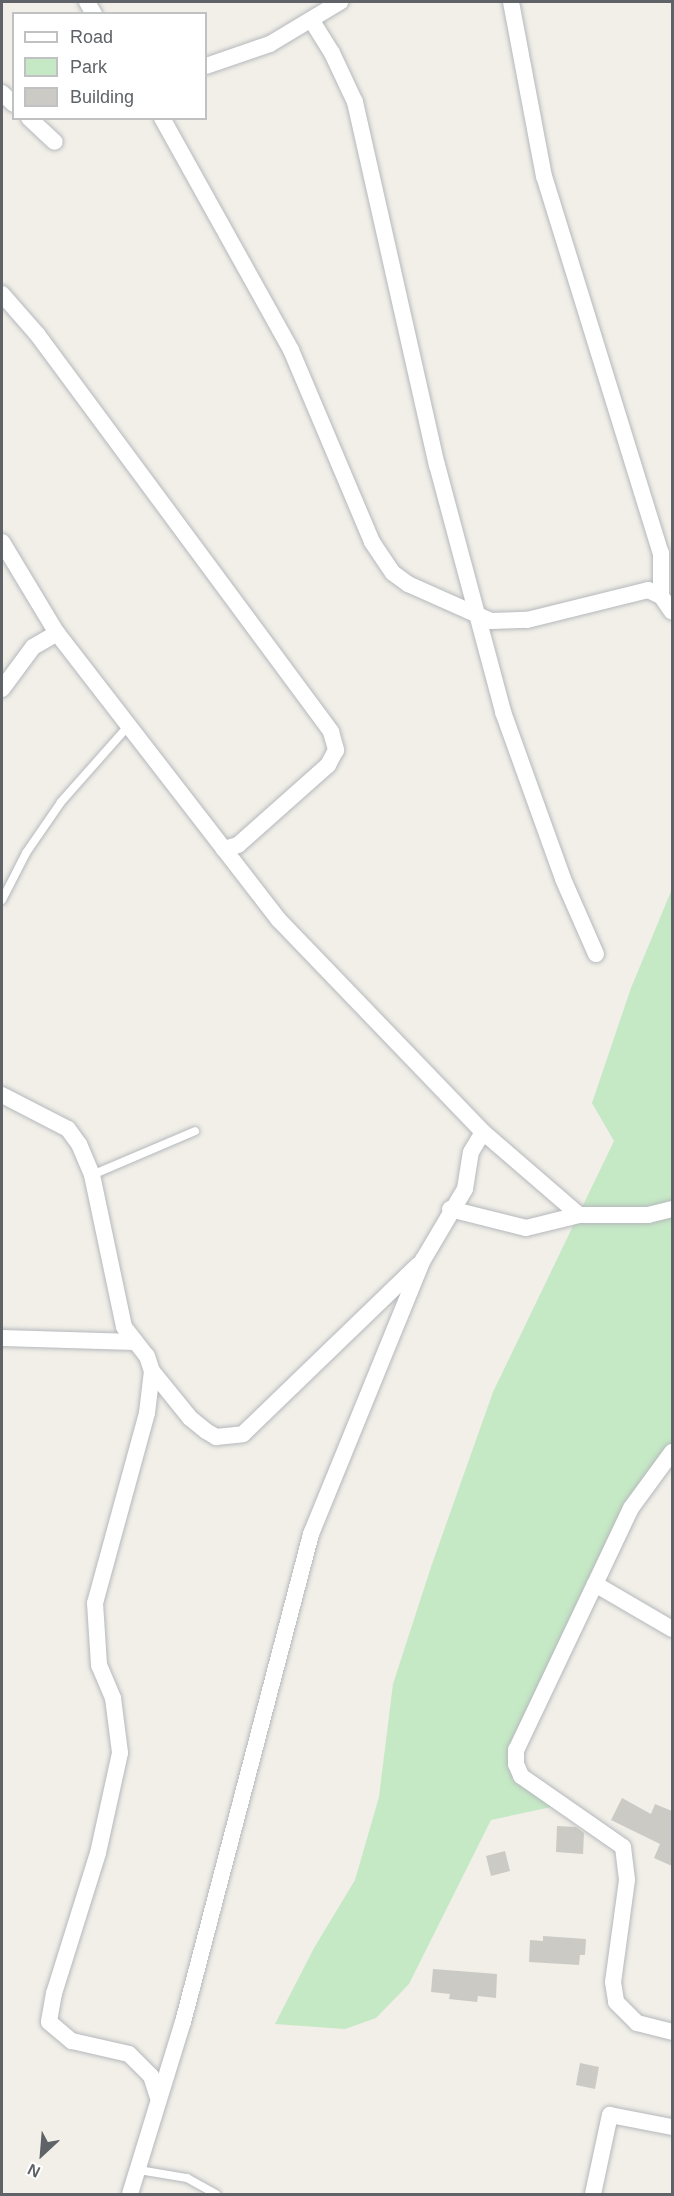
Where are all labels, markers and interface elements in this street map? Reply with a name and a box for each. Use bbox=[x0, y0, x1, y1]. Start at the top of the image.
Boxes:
legend bbox=[12, 12, 207, 120]
text: Road bbox=[70, 27, 113, 47]
text: Park bbox=[70, 57, 107, 77]
text: Building bbox=[70, 87, 134, 107]
north arrow bbox=[12, 2124, 72, 2184]
text: N bbox=[25, 2160, 43, 2181]

